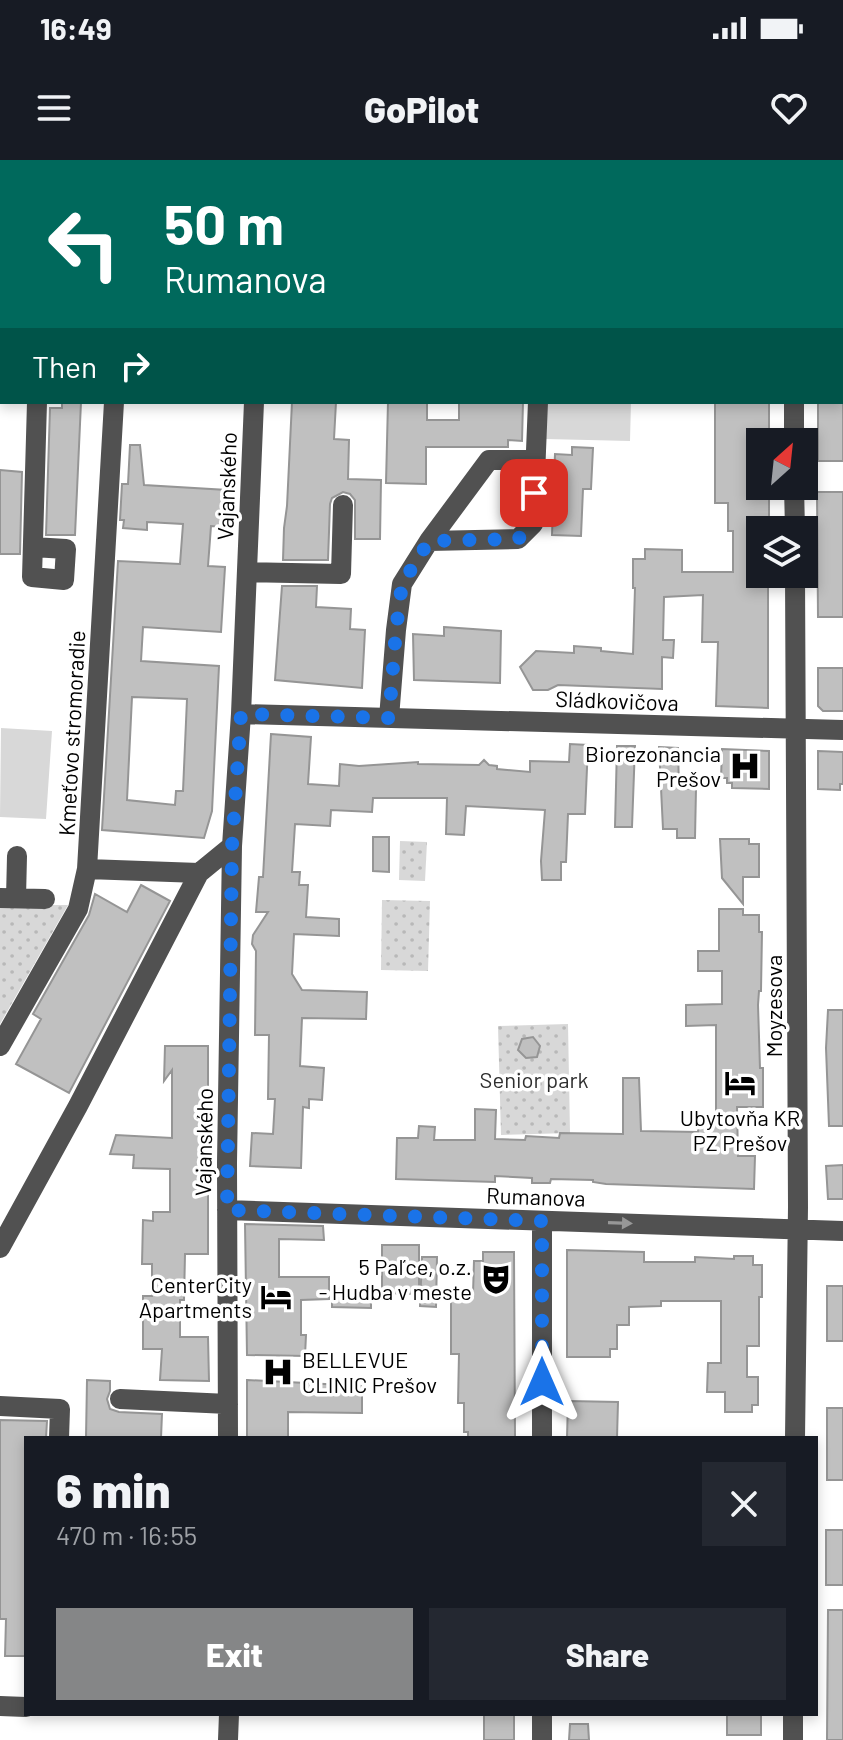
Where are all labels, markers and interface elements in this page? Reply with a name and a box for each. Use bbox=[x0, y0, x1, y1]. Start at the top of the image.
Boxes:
text: 16:49 bbox=[40, 10, 112, 46]
icon: menu bbox=[32, 86, 76, 130]
icon: heart bbox=[767, 86, 811, 130]
text: GoPilot bbox=[364, 87, 479, 130]
text: 50 m bbox=[164, 189, 284, 256]
icon: left bbox=[32, 192, 136, 296]
text: Rumanova bbox=[164, 257, 327, 300]
icon: right bbox=[113, 344, 157, 388]
text: Then bbox=[32, 348, 97, 384]
north arrow bbox=[746, 428, 818, 500]
map controls bbox=[746, 428, 818, 588]
street label: Vajanského bbox=[211, 431, 241, 541]
pin bbox=[500, 459, 568, 527]
icon: arrive bbox=[512, 471, 556, 515]
button: layers bbox=[746, 516, 818, 588]
street label: Kmeťovo stromoradie bbox=[53, 630, 89, 836]
street label: Sládkovičova bbox=[555, 685, 679, 715]
place label: Biorezonancia Prešov bbox=[585, 740, 721, 791]
hospital icon: Biorezonancia Prešov bbox=[728, 749, 762, 783]
street label: Moyzesova bbox=[760, 955, 786, 1057]
park label: Senior park bbox=[480, 1066, 588, 1092]
hotel icon: Ubytovňa KR PZ Prešov bbox=[723, 1066, 757, 1100]
street label: Vajanského bbox=[189, 1088, 217, 1196]
place label: Ubytovňa KR PZ Prešov bbox=[680, 1104, 800, 1155]
street label: Rumanova bbox=[486, 1181, 586, 1211]
one-way arrow bbox=[608, 1217, 633, 1230]
place label: 5 Paľce, o.z. - Hudba v meste bbox=[319, 1253, 472, 1304]
theatre icon: 5 Paľce, o.z. - Hudba v meste bbox=[479, 1262, 513, 1296]
place label: CenterCity Apartments bbox=[139, 1271, 252, 1322]
hotel icon: CenterCity Apartments bbox=[259, 1280, 293, 1314]
position arrow bbox=[500, 1340, 584, 1424]
place label: BELLEVUE CLINIC Prešov bbox=[302, 1346, 437, 1397]
hospital icon: BELLEVUE CLINIC Prešov bbox=[261, 1355, 295, 1389]
text: 6 min bbox=[56, 1460, 171, 1518]
button: close bbox=[702, 1462, 786, 1546]
text: 470 m · 16:55 bbox=[56, 1519, 197, 1550]
button: Exit bbox=[56, 1608, 413, 1700]
button: Share bbox=[429, 1608, 786, 1700]

